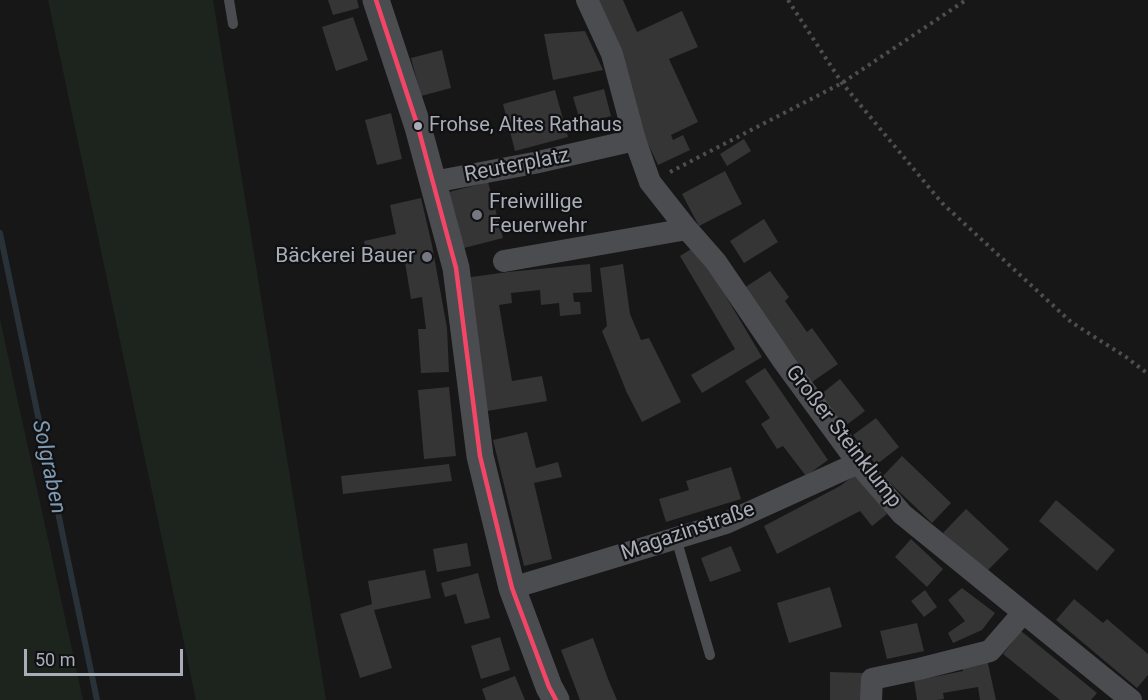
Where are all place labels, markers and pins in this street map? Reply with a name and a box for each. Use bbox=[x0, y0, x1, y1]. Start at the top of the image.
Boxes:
place label: Frohse, Altes Rathaus bbox=[429, 114, 622, 138]
marker: Frohse, Altes Rathaus bbox=[412, 120, 424, 132]
place label: Freiwillige Feuerwehr bbox=[489, 190, 587, 240]
marker: Freiwillige Feuerwehr bbox=[470, 208, 484, 222]
place label: Bäckerei Bauer bbox=[275, 244, 415, 270]
marker: Bäckerei Bauer bbox=[420, 250, 434, 264]

